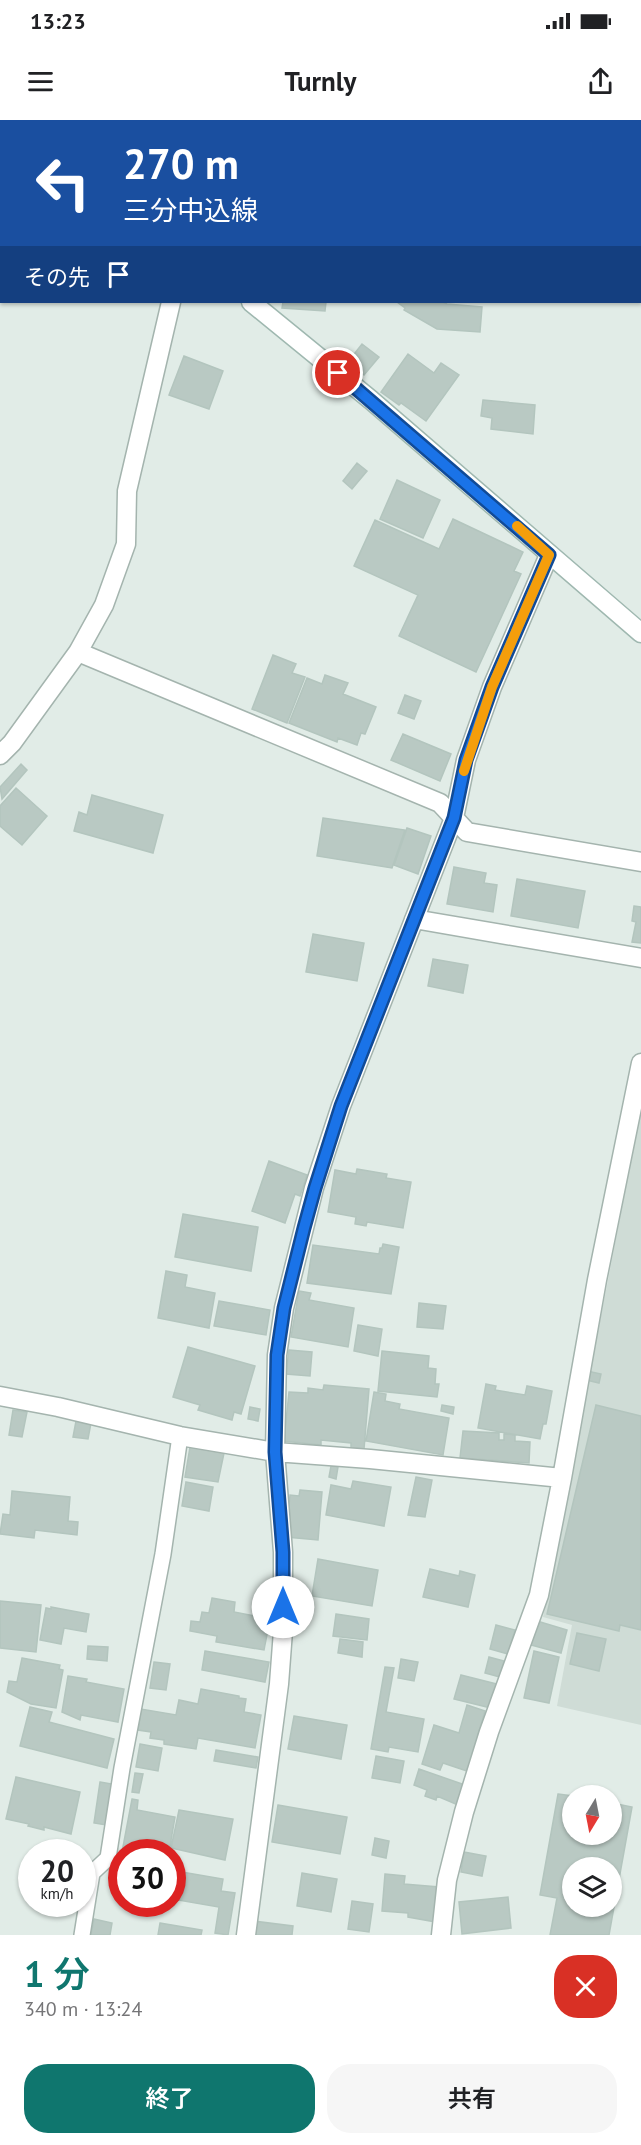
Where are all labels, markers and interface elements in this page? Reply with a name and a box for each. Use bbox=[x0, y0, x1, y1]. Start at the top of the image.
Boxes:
text: 13:23 bbox=[30, 7, 86, 35]
text: Turnly bbox=[284, 64, 357, 98]
icon: menu bbox=[24, 65, 57, 98]
icon: share bbox=[584, 65, 617, 98]
text: 270 m bbox=[123, 136, 239, 191]
icon: left bbox=[24, 144, 102, 222]
text: 三分中込線 bbox=[123, 193, 258, 227]
icon: arrive bbox=[102, 258, 135, 291]
text: その先 bbox=[24, 263, 90, 291]
pin bbox=[312, 347, 363, 398]
icon: arrive bbox=[321, 356, 354, 389]
position arrow bbox=[251, 1575, 315, 1639]
north arrow bbox=[562, 1785, 622, 1845]
map controls bbox=[562, 1785, 622, 1917]
speed limit sign: 30 bbox=[108, 1839, 186, 1917]
text: 20 bbox=[40, 1851, 74, 1890]
button: layers bbox=[562, 1857, 622, 1917]
text: km/h bbox=[41, 1884, 73, 1903]
text: 1 分 bbox=[24, 1950, 90, 1997]
button: close bbox=[554, 1955, 617, 2018]
text: 340 m · 13:24 bbox=[24, 1996, 142, 2022]
button: 終了 bbox=[24, 2064, 315, 2133]
button: 共有 bbox=[327, 2064, 617, 2133]

